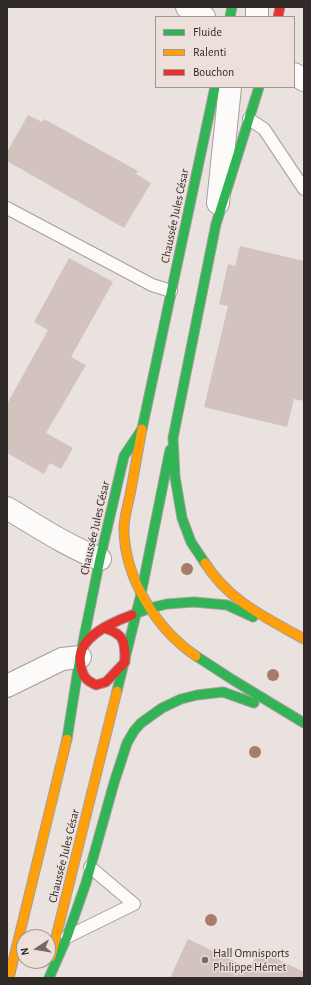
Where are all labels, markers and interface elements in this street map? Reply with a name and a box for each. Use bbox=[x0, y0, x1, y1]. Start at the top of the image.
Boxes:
legend bbox=[155, 16, 295, 88]
text: Fluide bbox=[193, 26, 222, 38]
text: Ralenti bbox=[193, 46, 226, 58]
text: Bouchon bbox=[193, 66, 234, 78]
street label: Chaussée Jules César bbox=[158, 168, 192, 264]
street label: Chaussée Jules César bbox=[77, 480, 113, 576]
street label: Chaussée Jules César bbox=[45, 808, 83, 904]
north arrow bbox=[16, 929, 56, 969]
place label: Hall Omnisports Philippe Hémet bbox=[213, 946, 289, 974]
text: N bbox=[19, 947, 31, 956]
marker: Hall Omnisports Philippe Hémet bbox=[200, 955, 210, 965]

